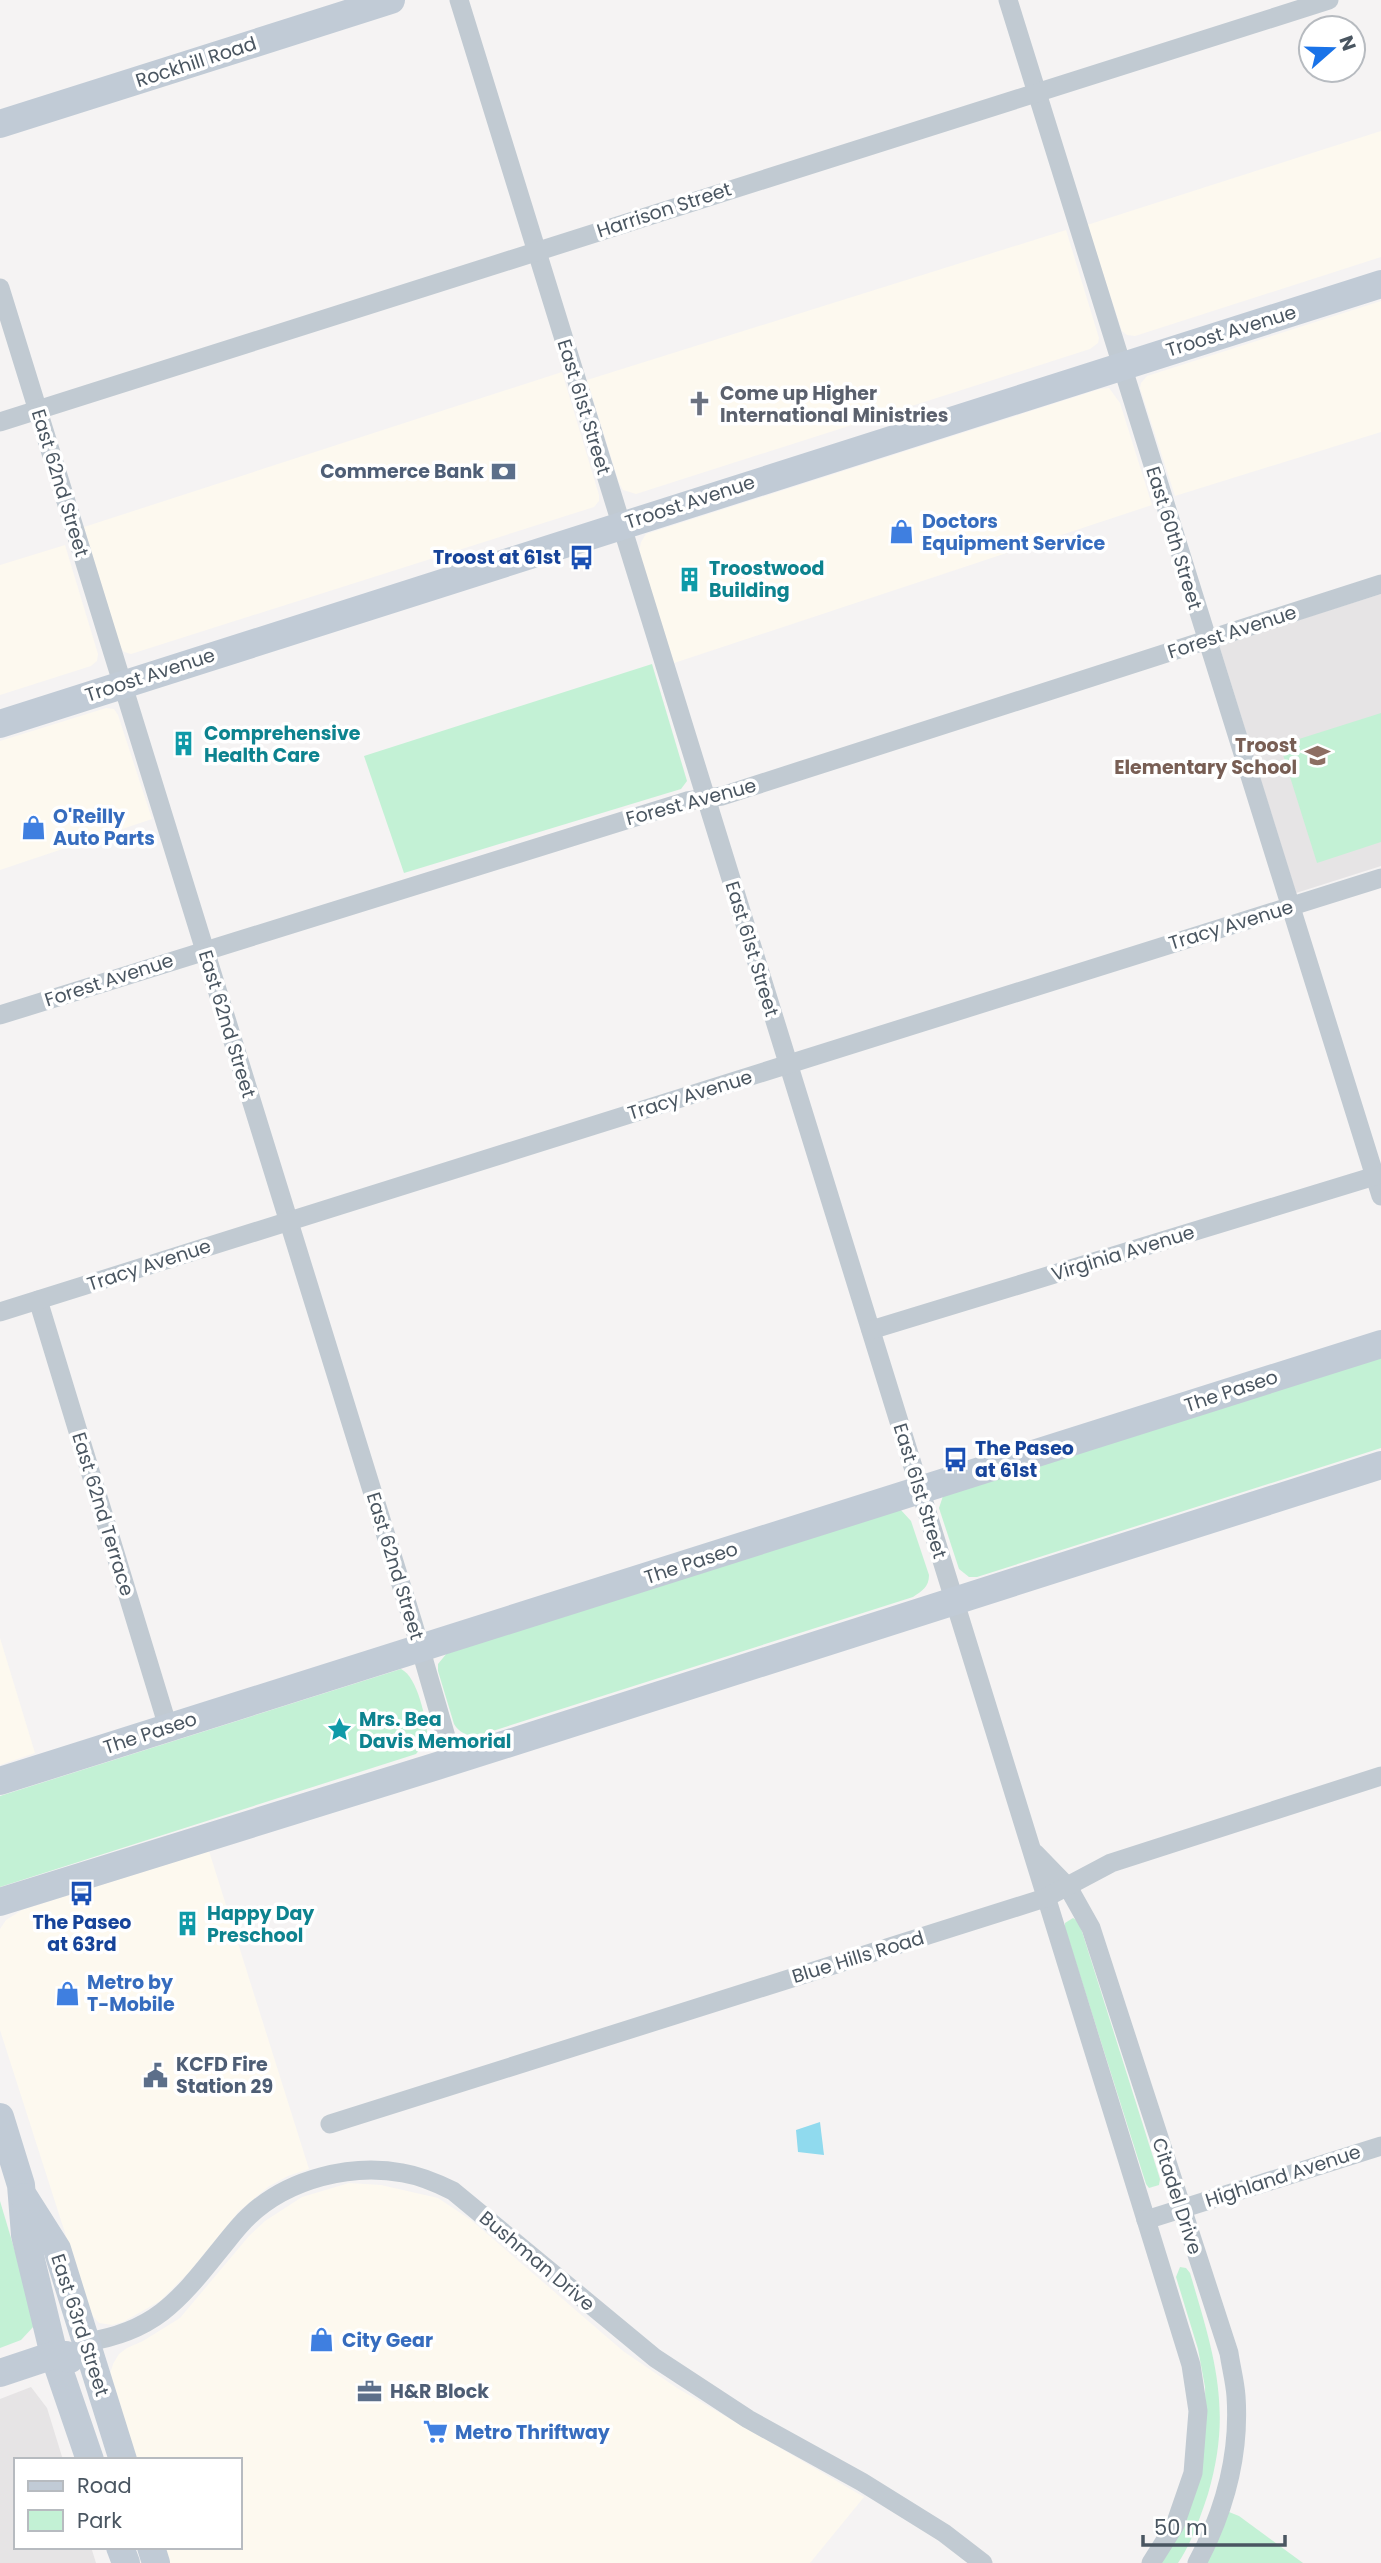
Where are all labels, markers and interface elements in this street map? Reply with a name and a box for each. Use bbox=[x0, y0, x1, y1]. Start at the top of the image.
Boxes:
north arrow bbox=[1297, 14, 1367, 84]
street label: Rockhill Road bbox=[132, 30, 260, 94]
text: N bbox=[1332, 32, 1363, 55]
street label: Harrison Street bbox=[593, 176, 735, 244]
street label: Troost Avenue bbox=[1163, 298, 1299, 364]
street label: East 61st Street bbox=[551, 336, 617, 478]
place label: Come up Higher International Ministries bbox=[720, 380, 948, 429]
church icon: Come up Higher International Ministries bbox=[686, 390, 714, 418]
street label: East 62nd Street bbox=[25, 406, 95, 560]
bank icon: Commerce Bank bbox=[490, 457, 518, 485]
place label: Commerce Bank bbox=[320, 458, 484, 485]
street label: East 60th Street bbox=[1139, 463, 1209, 613]
street label: Troost Avenue bbox=[622, 468, 758, 536]
place label: Doctors Equipment Service bbox=[922, 508, 1105, 557]
shop icon: Doctors Equipment Service bbox=[888, 518, 916, 546]
bus stop icon: Troost at 61st bbox=[567, 543, 595, 571]
place label: Troost at 61st bbox=[433, 544, 561, 571]
place label: Troostwood Building bbox=[709, 555, 824, 604]
building icon: Troostwood Building bbox=[675, 565, 703, 593]
street label: Forest Avenue bbox=[1164, 598, 1300, 666]
street label: Troost Avenue bbox=[82, 641, 218, 709]
place label: Comprehensive Health Care bbox=[204, 720, 361, 769]
building icon: Comprehensive Health Care bbox=[170, 730, 198, 758]
place label: Troost Elementary School bbox=[1114, 732, 1297, 781]
school or university icon: Troost Elementary School bbox=[1303, 742, 1331, 770]
street label: Forest Avenue bbox=[623, 772, 759, 832]
place label: O'Reilly Auto Parts bbox=[53, 803, 155, 852]
shop icon: O'Reilly Auto Parts bbox=[19, 813, 47, 841]
street label: East 61st Street bbox=[719, 878, 785, 1020]
street label: Tracy Avenue bbox=[1165, 893, 1297, 957]
street label: Forest Avenue bbox=[41, 946, 177, 1014]
street label: East 62nd Street bbox=[192, 947, 262, 1101]
street label: Tracy Avenue bbox=[624, 1063, 756, 1127]
street label: Virginia Avenue bbox=[1048, 1218, 1198, 1288]
street label: Tracy Avenue bbox=[84, 1232, 214, 1298]
street label: The Paseo bbox=[1181, 1363, 1281, 1419]
street label: East 61st Street bbox=[887, 1420, 953, 1562]
street label: East 62nd Terrace bbox=[65, 1429, 141, 1599]
place label: The Paseo at 61st bbox=[975, 1435, 1074, 1484]
bus stop icon: The Paseo at 61st bbox=[941, 1445, 969, 1473]
street label: East 62nd Street bbox=[360, 1489, 430, 1643]
street label: The Paseo bbox=[641, 1535, 741, 1591]
street label: The Paseo bbox=[100, 1705, 200, 1761]
place label: Mrs. Bea Davis Memorial bbox=[359, 1706, 511, 1755]
place icon: Mrs. Bea Davis Memorial bbox=[325, 1716, 353, 1744]
bus stop icon: The Paseo at 63rd bbox=[68, 1880, 96, 1908]
place label: Happy Day Preschool bbox=[207, 1900, 315, 1949]
place label: The Paseo at 63rd bbox=[33, 1909, 131, 1958]
building icon: Happy Day Preschool bbox=[173, 1910, 201, 1938]
street label: Blue Hills Road bbox=[789, 1924, 927, 1990]
place label: Metro by T-Mobile bbox=[87, 1969, 175, 2018]
shop icon: Metro by T-Mobile bbox=[53, 1979, 81, 2007]
place label: KCFD Fire Station 29 bbox=[176, 2051, 273, 2100]
public building icon: KCFD Fire Station 29 bbox=[142, 2061, 170, 2089]
street label: Citadel Drive bbox=[1145, 2134, 1209, 2258]
street label: Highland Avenue bbox=[1202, 2138, 1364, 2214]
street label: Bushman Drive bbox=[473, 2205, 601, 2317]
street label: East 63rd Street bbox=[44, 2250, 116, 2400]
shop icon: City Gear bbox=[308, 2326, 336, 2354]
place label: City Gear bbox=[342, 2327, 433, 2354]
office icon: H&R Block bbox=[356, 2377, 384, 2405]
place label: H&R Block bbox=[390, 2378, 489, 2405]
supermarket icon: Metro Thriftway bbox=[421, 2418, 449, 2446]
place label: Metro Thriftway bbox=[455, 2419, 611, 2446]
legend bbox=[14, 2458, 242, 2549]
text: Road bbox=[77, 2471, 132, 2500]
scale bar bbox=[1143, 2504, 1285, 2548]
text: Park bbox=[77, 2506, 122, 2535]
text: 50 m bbox=[1154, 2513, 1208, 2542]

